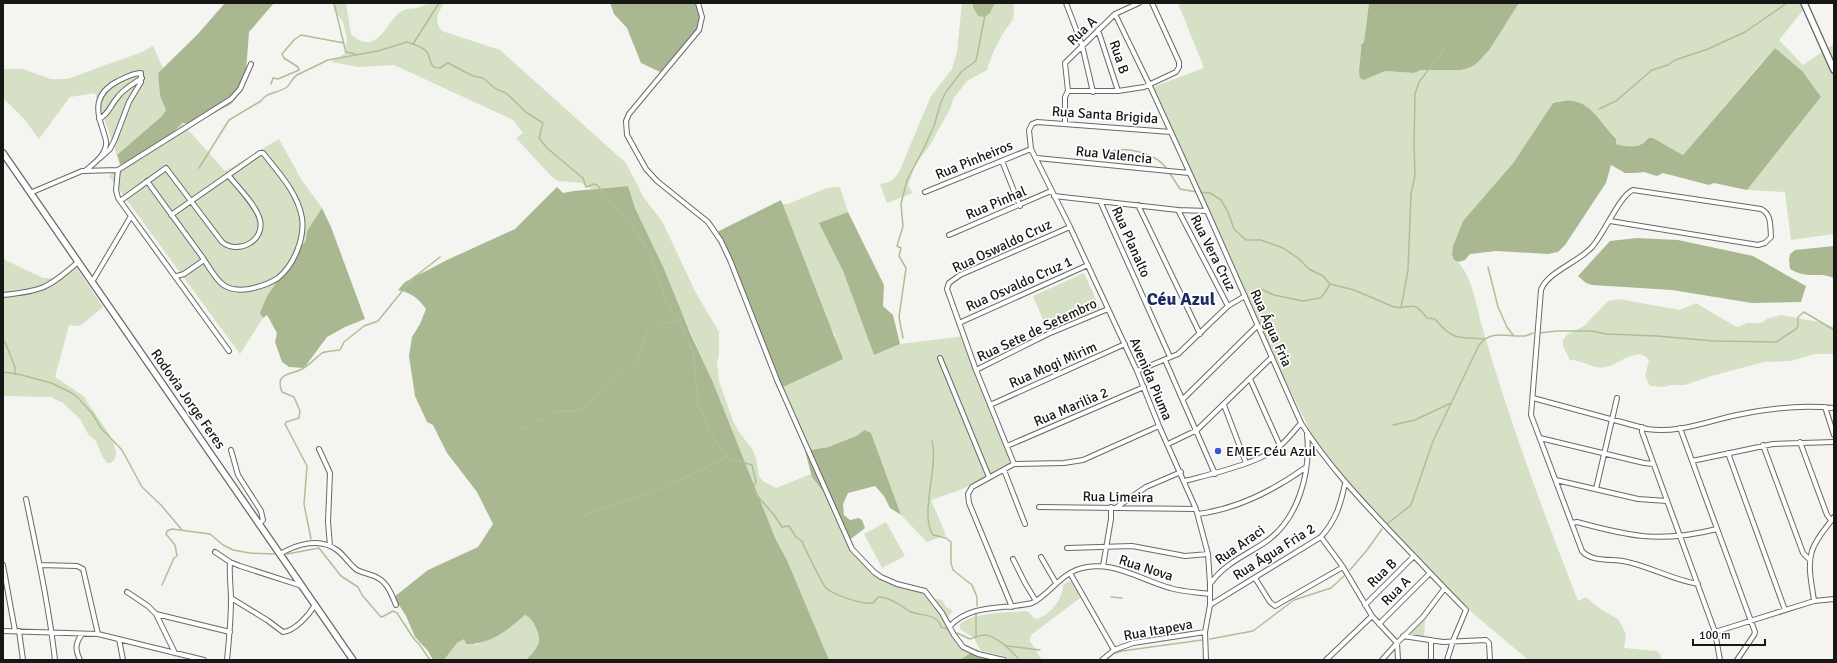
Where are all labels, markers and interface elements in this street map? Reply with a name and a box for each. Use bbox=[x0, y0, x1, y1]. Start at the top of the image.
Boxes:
street label: Rua A bbox=[1064, 13, 1101, 49]
street label: Rua B bbox=[1105, 38, 1133, 76]
street label: Rua Santa Brigida bbox=[1051, 103, 1159, 127]
street label: Rua Pinheiros bbox=[933, 137, 1015, 183]
street label: Rua Valencia bbox=[1075, 143, 1153, 167]
street label: Rua Pinhal bbox=[963, 183, 1029, 223]
street label: Rua Planalto bbox=[1108, 204, 1154, 280]
street label: Rua Vera Cruz bbox=[1187, 212, 1239, 294]
street label: Rua Oswaldo Cruz bbox=[950, 216, 1054, 276]
street label: Rua Osvaldo Cruz 1 bbox=[963, 253, 1075, 315]
street label: Rua Água Fria bbox=[1246, 287, 1296, 369]
district label: Céu Azul bbox=[1147, 288, 1216, 310]
street label: Rua Sete de Setembro bbox=[974, 295, 1100, 365]
street label: Avenida Piuma bbox=[1126, 335, 1176, 423]
street label: Rua Mogi Mirim bbox=[1007, 338, 1099, 392]
street label: Rodovia Jorge Feres bbox=[147, 346, 229, 452]
street label: Rua Marilia 2 bbox=[1031, 384, 1111, 430]
place label: EMEF Céu Azul bbox=[1226, 443, 1316, 460]
marker: EMEF Céu Azul bbox=[1213, 446, 1223, 456]
street label: Rua Limeira bbox=[1082, 488, 1154, 506]
street label: Rua Água Fria 2 bbox=[1230, 520, 1318, 584]
street label: Rua Araci bbox=[1212, 522, 1268, 568]
street label: Rua Nova bbox=[1117, 551, 1175, 585]
street label: Rua B bbox=[1364, 555, 1400, 591]
street label: Rua A bbox=[1378, 572, 1415, 609]
street label: Rua Itapeva bbox=[1122, 616, 1194, 644]
scale bar bbox=[1693, 621, 1765, 647]
text: 100 m bbox=[1699, 628, 1731, 643]

